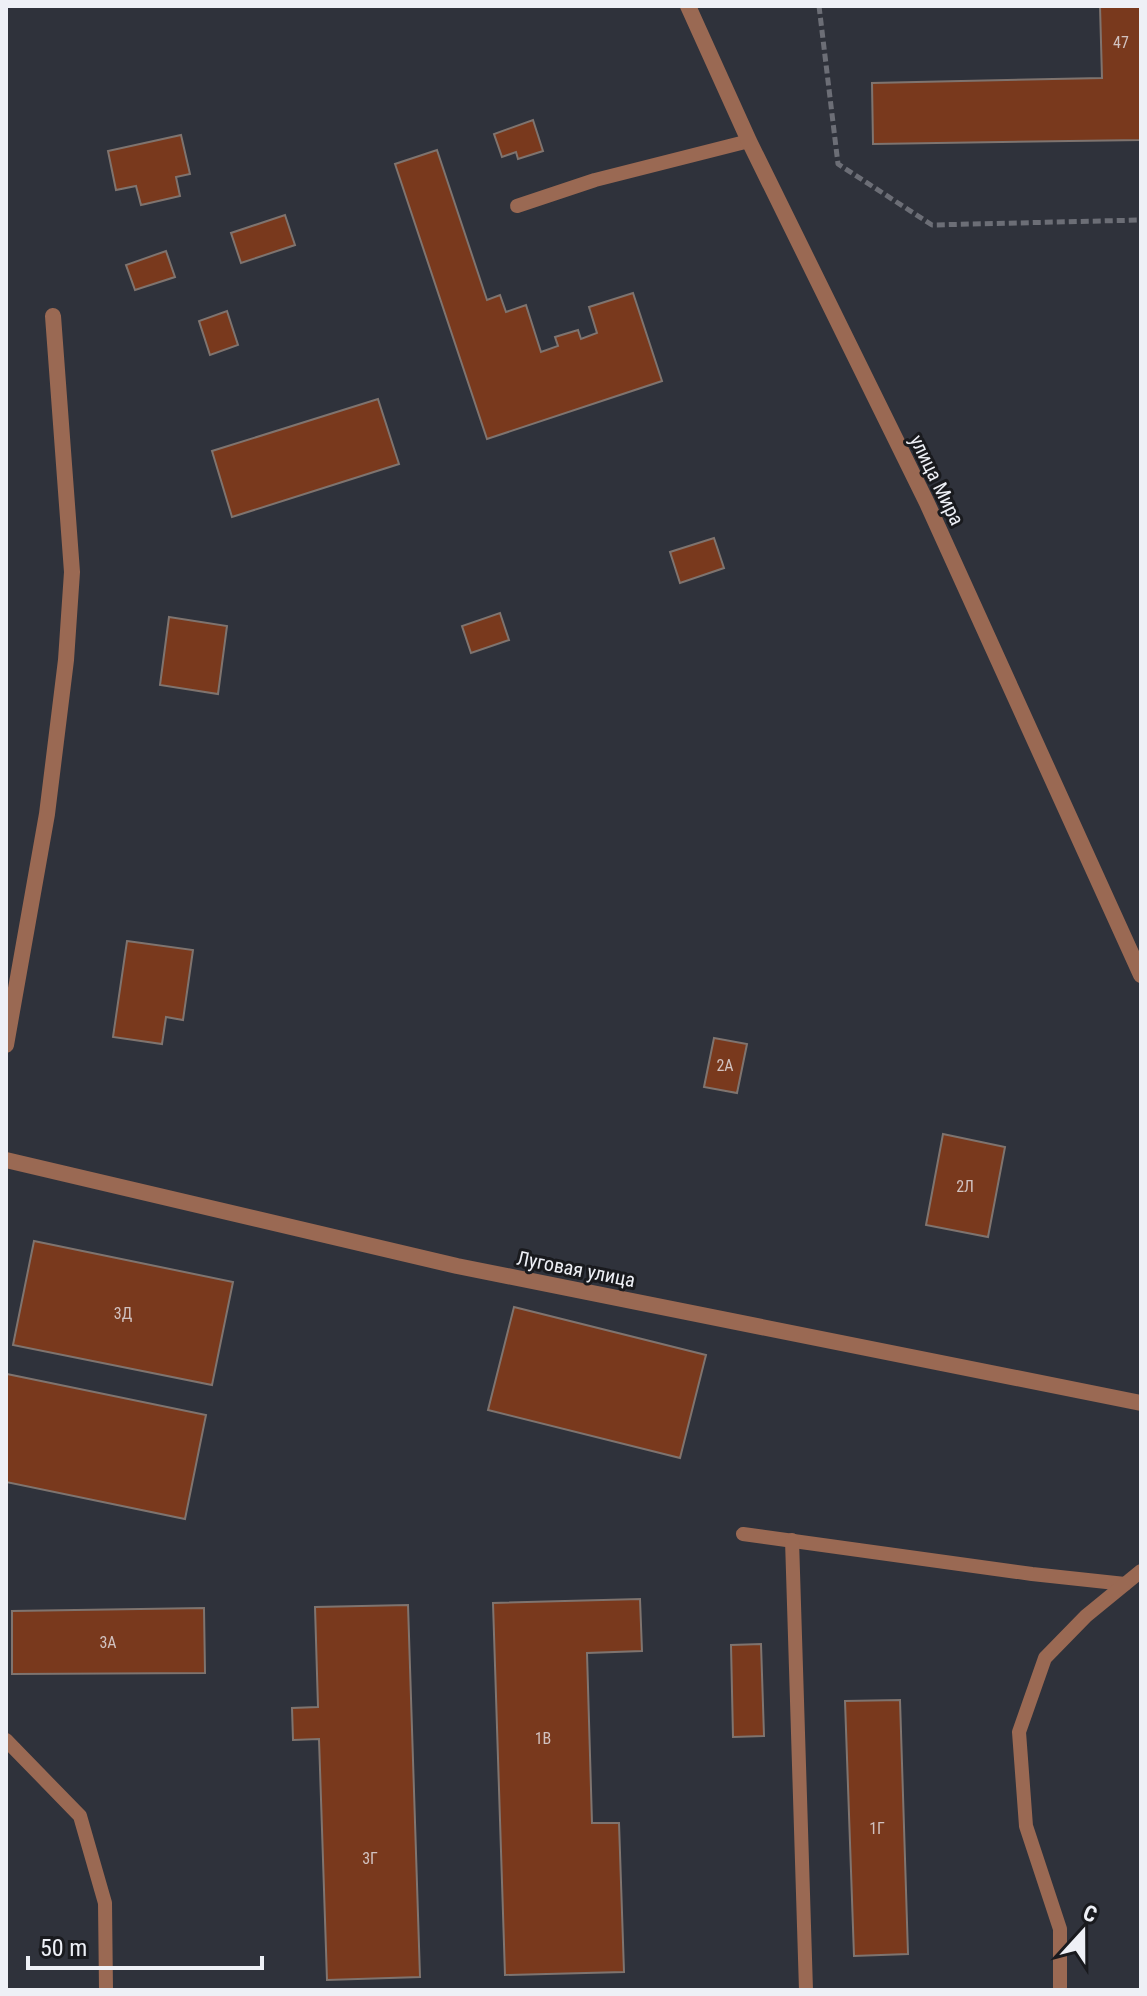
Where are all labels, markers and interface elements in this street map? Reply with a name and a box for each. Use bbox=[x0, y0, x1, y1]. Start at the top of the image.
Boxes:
house number: 47 bbox=[1113, 33, 1129, 52]
street label: улица Мира bbox=[905, 431, 969, 529]
house number: 2А bbox=[716, 1056, 734, 1075]
house number: 2Л bbox=[956, 1177, 974, 1196]
street label: Луговая улица bbox=[515, 1246, 637, 1292]
house number: 3Д bbox=[114, 1304, 133, 1323]
house number: 3А bbox=[99, 1633, 117, 1652]
house number: 1В bbox=[535, 1729, 551, 1748]
house number: 1Г bbox=[869, 1819, 885, 1838]
house number: 3Г bbox=[362, 1849, 378, 1868]
north arrow bbox=[1043, 1892, 1123, 1972]
text: С bbox=[1080, 1900, 1100, 1928]
scale bar bbox=[28, 1920, 262, 1970]
text: 50 m bbox=[40, 1934, 87, 1962]

